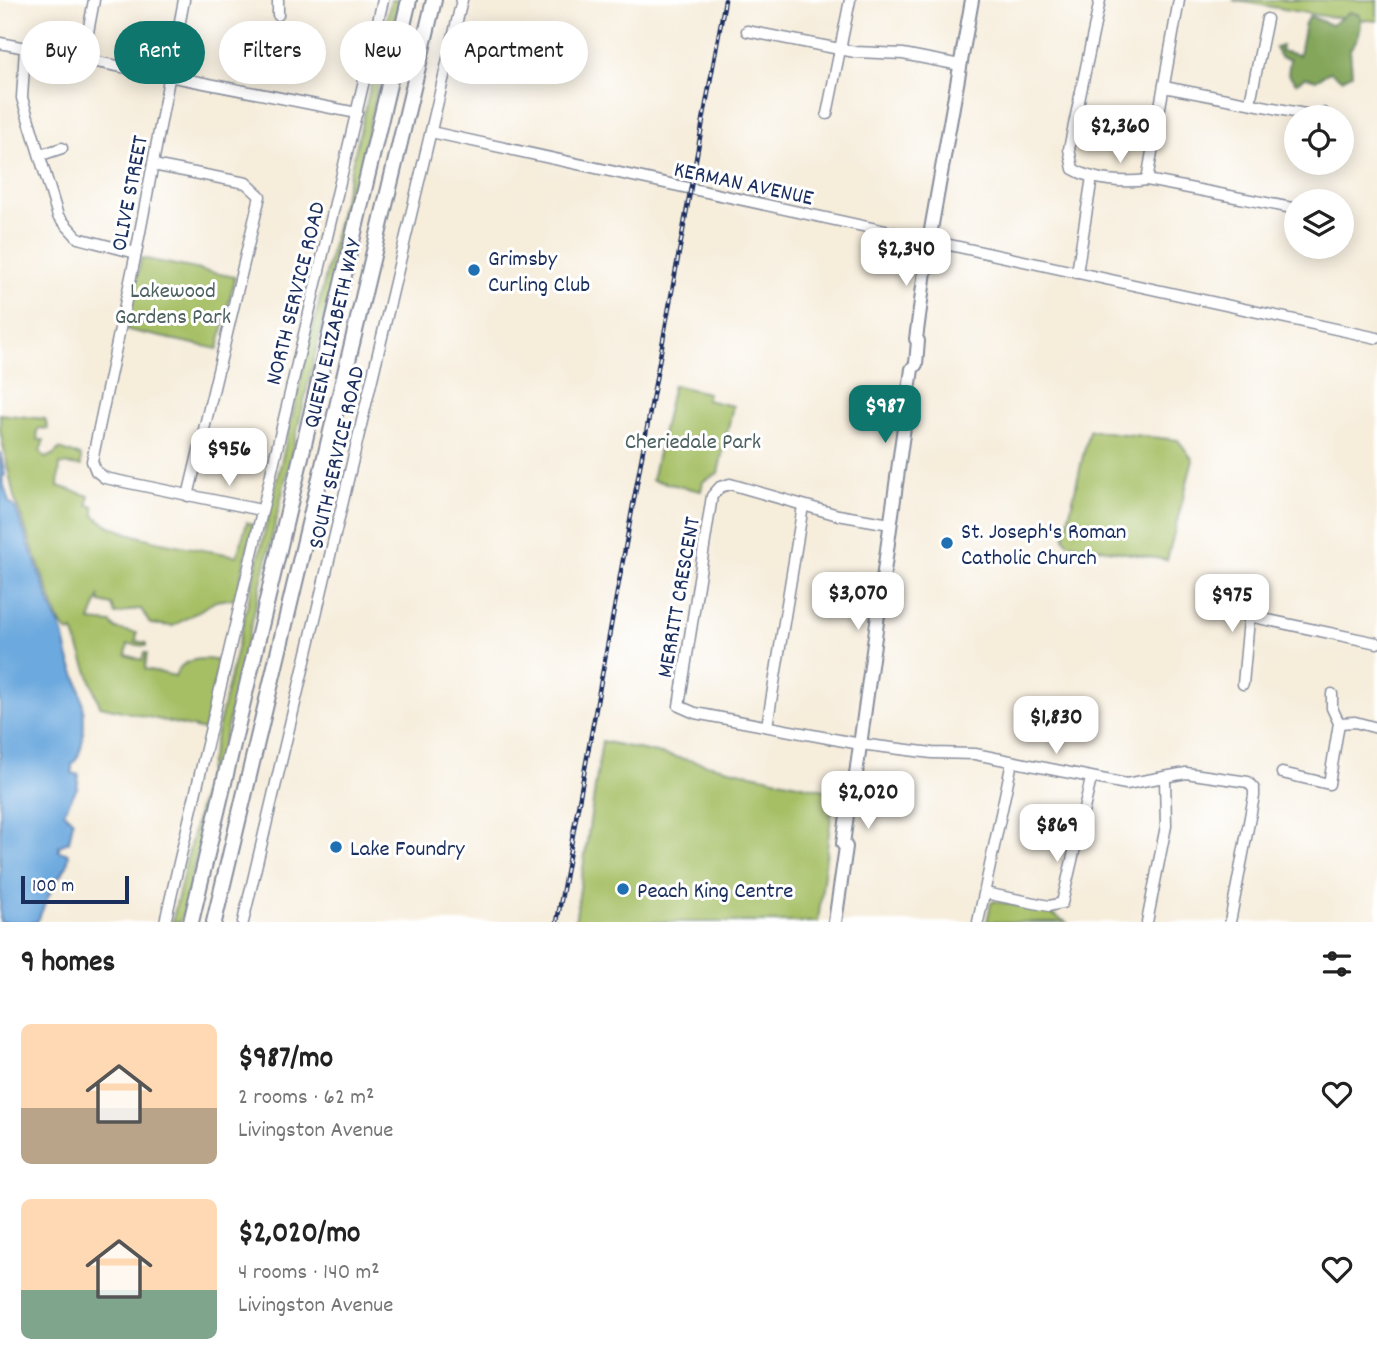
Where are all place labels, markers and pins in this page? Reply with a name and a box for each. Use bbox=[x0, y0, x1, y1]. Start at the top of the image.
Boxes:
pin: $2,360 bbox=[1063, 106, 1177, 165]
pin: $2,340 bbox=[849, 229, 963, 288]
place label: Grimsby Curling Club bbox=[488, 244, 590, 303]
marker: Grimsby Curling Club bbox=[466, 262, 482, 278]
pin: $987 bbox=[844, 386, 926, 445]
pin: $956 bbox=[188, 428, 270, 488]
place label: St. Joseph's Roman Catholic Church bbox=[961, 517, 1126, 576]
marker: St. Joseph's Roman Catholic Church bbox=[939, 535, 955, 551]
pin: $3,070 bbox=[801, 572, 915, 632]
pin: $975 bbox=[1191, 574, 1273, 634]
pin: $1,830 bbox=[999, 696, 1113, 756]
pin: $2,020 bbox=[811, 772, 925, 831]
pin: $869 bbox=[1016, 804, 1098, 864]
place label: Lake Foundry bbox=[350, 834, 465, 867]
marker: Lake Foundry bbox=[328, 839, 344, 855]
place label: Peach King Centre bbox=[637, 876, 793, 909]
marker: Peach King Centre bbox=[615, 881, 631, 897]

